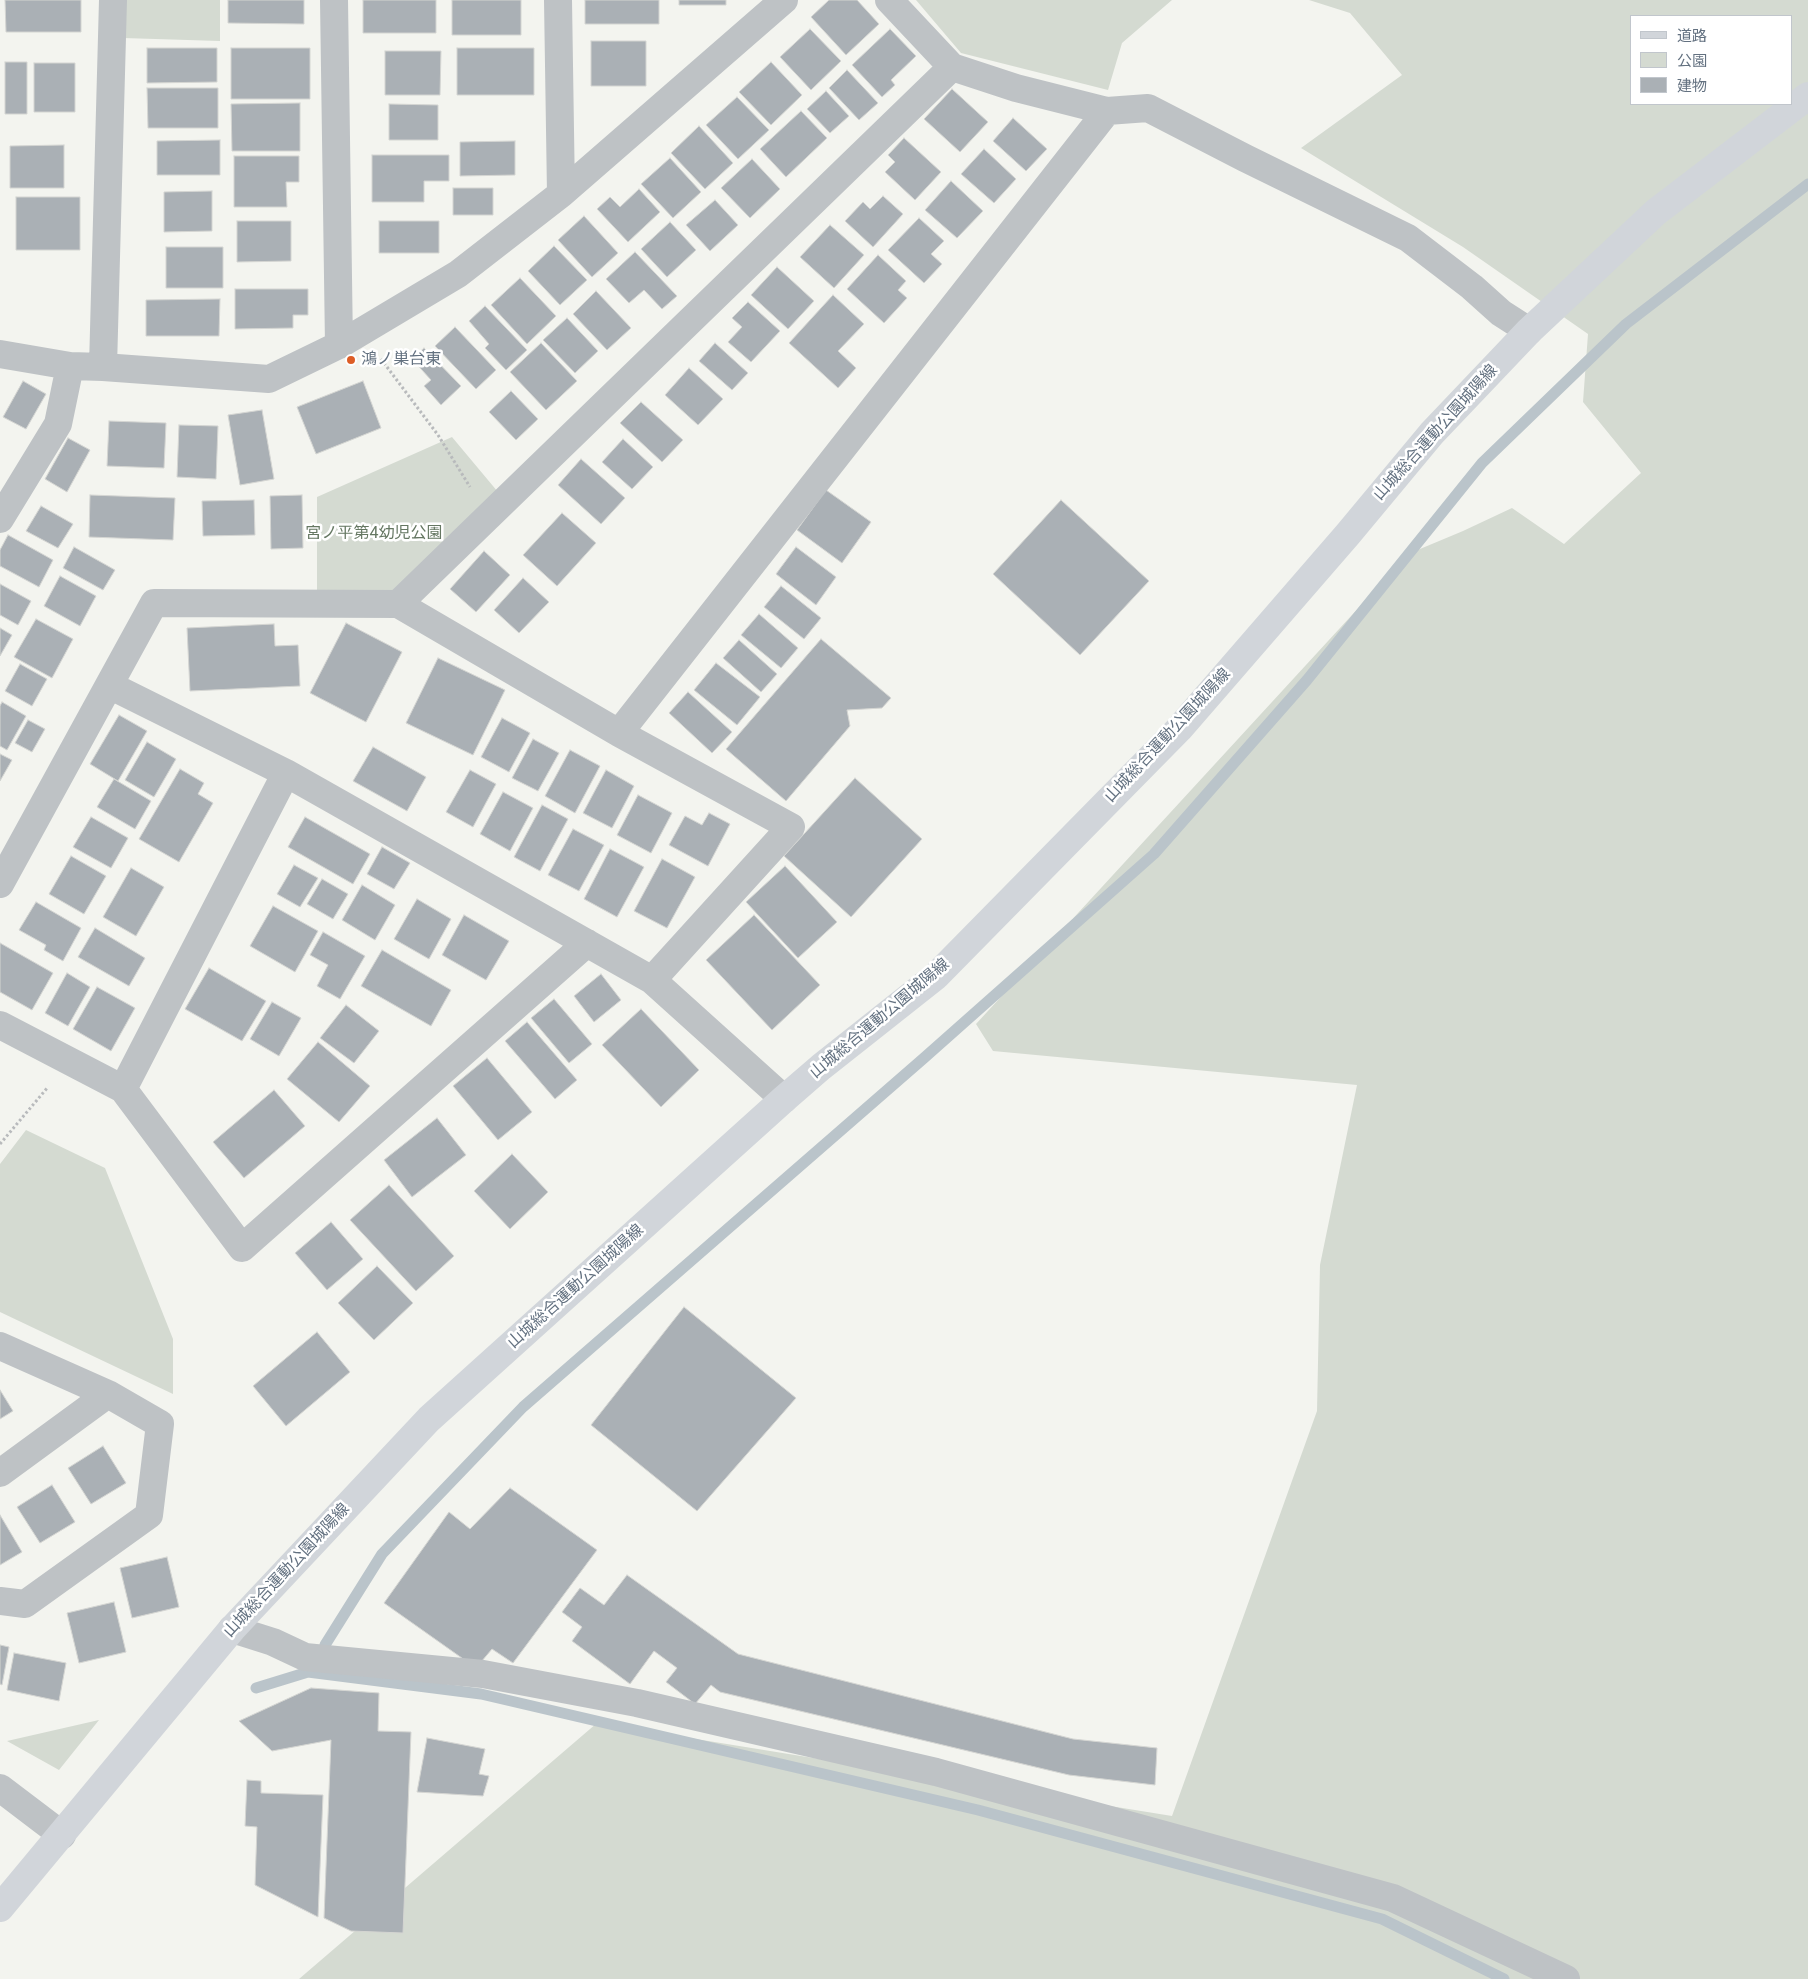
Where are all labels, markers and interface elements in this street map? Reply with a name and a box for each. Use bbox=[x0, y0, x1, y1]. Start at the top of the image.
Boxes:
legend bbox=[1630, 15, 1793, 105]
text: 道路 bbox=[1677, 27, 1707, 45]
text: 公園 bbox=[1677, 52, 1707, 70]
text: 建物 bbox=[1677, 77, 1707, 95]
place label: 鴻ノ巣台東 bbox=[361, 350, 441, 370]
marker: 鴻ノ巣台東 bbox=[345, 354, 357, 366]
street label: 山城総合運動公園城陽線 bbox=[1370, 361, 1502, 505]
park label: 宮ノ平第4幼児公園 bbox=[306, 524, 442, 544]
street label: 山城総合運動公園城陽線 bbox=[1101, 665, 1235, 807]
street label: 山城総合運動公園城陽線 bbox=[806, 955, 954, 1083]
street label: 山城総合運動公園城陽線 bbox=[504, 1221, 648, 1353]
street label: 山城総合運動公園城陽線 bbox=[220, 1500, 354, 1642]

